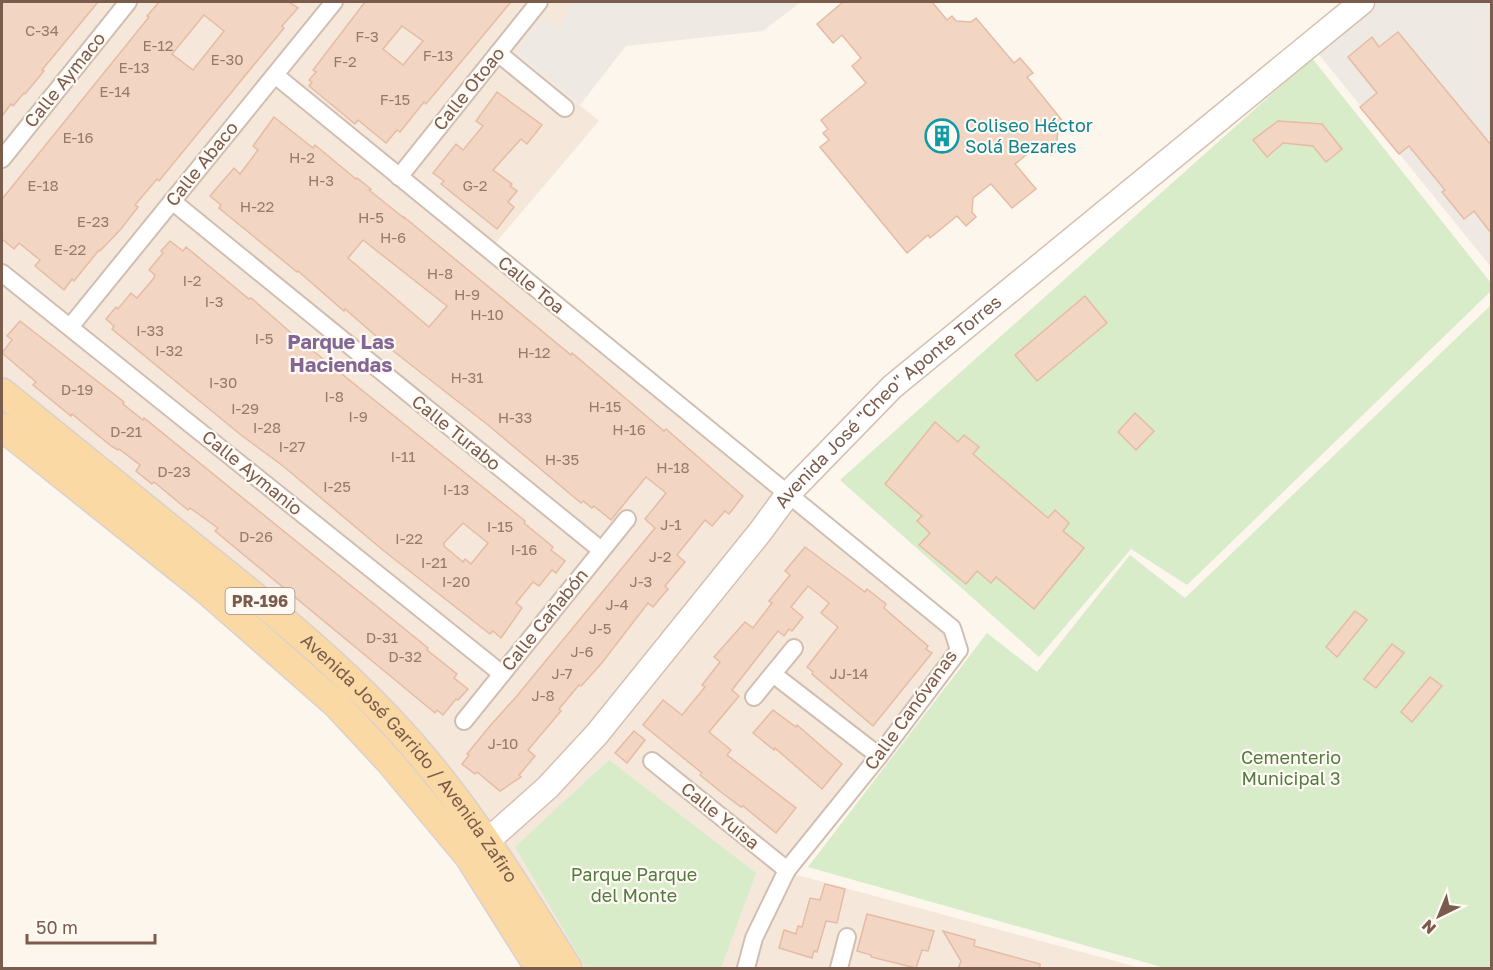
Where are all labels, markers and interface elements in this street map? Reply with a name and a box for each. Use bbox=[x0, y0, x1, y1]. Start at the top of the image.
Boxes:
house number: C-34 bbox=[25, 21, 59, 39]
street label: Calle Aymaco bbox=[19, 27, 109, 132]
house number: F-3 bbox=[355, 27, 379, 45]
house number: E-12 bbox=[143, 36, 173, 54]
street label: Calle Otoao bbox=[428, 42, 509, 135]
house number: F-13 bbox=[423, 46, 453, 64]
house number: E-30 bbox=[211, 50, 243, 68]
house number: F-2 bbox=[333, 52, 357, 70]
house number: E-13 bbox=[119, 58, 149, 76]
house number: E-14 bbox=[99, 82, 131, 100]
house number: F-15 bbox=[380, 90, 410, 108]
place label: Coliseo Héctor Solá Bezares bbox=[965, 114, 1093, 157]
street label: Calle Abaco bbox=[160, 117, 242, 210]
building icon: Coliseo Héctor Solá Bezares bbox=[924, 118, 960, 154]
house number: E-16 bbox=[62, 128, 94, 146]
house number: H-2 bbox=[289, 148, 315, 166]
house number: H-3 bbox=[308, 171, 334, 189]
house number: E-18 bbox=[27, 176, 59, 194]
house number: G-2 bbox=[463, 176, 487, 194]
house number: H-22 bbox=[240, 197, 274, 215]
house number: H-5 bbox=[358, 208, 384, 226]
house number: E-23 bbox=[77, 212, 109, 230]
house number: H-6 bbox=[380, 228, 406, 246]
house number: E-22 bbox=[54, 240, 86, 258]
street label: Calle Toa bbox=[494, 251, 569, 318]
house number: H-8 bbox=[427, 264, 453, 282]
house number: I-2 bbox=[182, 271, 202, 289]
house number: H-9 bbox=[454, 285, 480, 303]
street label: Avenida José "Cheo" Aponte Torres bbox=[770, 290, 1005, 512]
house number: I-3 bbox=[204, 292, 224, 310]
house number: H-10 bbox=[470, 305, 504, 323]
house number: I-33 bbox=[136, 321, 164, 339]
house number: I-5 bbox=[254, 329, 274, 347]
district label: Parque Las Haciendas bbox=[287, 329, 395, 376]
house number: I-32 bbox=[155, 341, 183, 359]
house number: H-12 bbox=[517, 343, 551, 361]
house number: H-31 bbox=[450, 368, 484, 386]
house number: I-30 bbox=[209, 373, 237, 391]
house number: D-19 bbox=[61, 380, 93, 398]
house number: I-8 bbox=[324, 387, 344, 405]
street label: Calle Turabo bbox=[408, 390, 506, 475]
house number: H-15 bbox=[588, 397, 622, 415]
house number: I-29 bbox=[231, 399, 259, 417]
house number: I-9 bbox=[348, 407, 368, 425]
house number: H-33 bbox=[498, 408, 532, 426]
house number: I-28 bbox=[253, 418, 281, 436]
house number: H-16 bbox=[612, 420, 646, 438]
house number: D-21 bbox=[110, 422, 142, 440]
street label: Calle Aymanio bbox=[198, 425, 307, 519]
house number: I-27 bbox=[278, 437, 306, 455]
house number: I-11 bbox=[391, 447, 415, 465]
house number: H-35 bbox=[545, 450, 579, 468]
house number: H-18 bbox=[656, 458, 690, 476]
house number: D-23 bbox=[157, 462, 191, 480]
house number: I-25 bbox=[323, 477, 351, 495]
house number: I-13 bbox=[443, 480, 469, 498]
house number: J-1 bbox=[660, 515, 682, 533]
house number: I-15 bbox=[487, 517, 513, 535]
house number: D-26 bbox=[239, 527, 273, 545]
house number: I-22 bbox=[395, 529, 423, 547]
house number: I-16 bbox=[511, 540, 537, 558]
house number: J-2 bbox=[649, 547, 671, 565]
house number: I-21 bbox=[421, 553, 447, 571]
street label: Calle Cañabón bbox=[496, 564, 592, 675]
house number: I-20 bbox=[442, 572, 470, 590]
house number: J-3 bbox=[630, 572, 652, 590]
road number: PR-196 bbox=[226, 588, 294, 614]
house number: J-4 bbox=[605, 595, 629, 613]
house number: J-5 bbox=[589, 619, 611, 637]
house number: D-31 bbox=[366, 628, 398, 646]
street label: Avenida José Garrido / Avenida Zafiro bbox=[297, 629, 523, 886]
house number: J-6 bbox=[570, 642, 594, 660]
street label: Calle Canóvanas bbox=[859, 645, 961, 774]
house number: D-32 bbox=[388, 647, 422, 665]
house number: J-7 bbox=[551, 664, 573, 682]
house number: JJ-14 bbox=[830, 664, 868, 682]
house number: J-8 bbox=[531, 686, 555, 704]
house number: J-10 bbox=[488, 734, 518, 752]
park label: Cementerio Municipal 3 bbox=[1241, 746, 1341, 789]
street label: Calle Yuisa bbox=[677, 777, 764, 854]
park label: Parque Parque del Monte bbox=[571, 863, 697, 906]
north arrow bbox=[1409, 886, 1469, 946]
scale bar bbox=[27, 907, 154, 945]
text: 50 m bbox=[36, 916, 78, 938]
text: N bbox=[1417, 916, 1440, 938]

